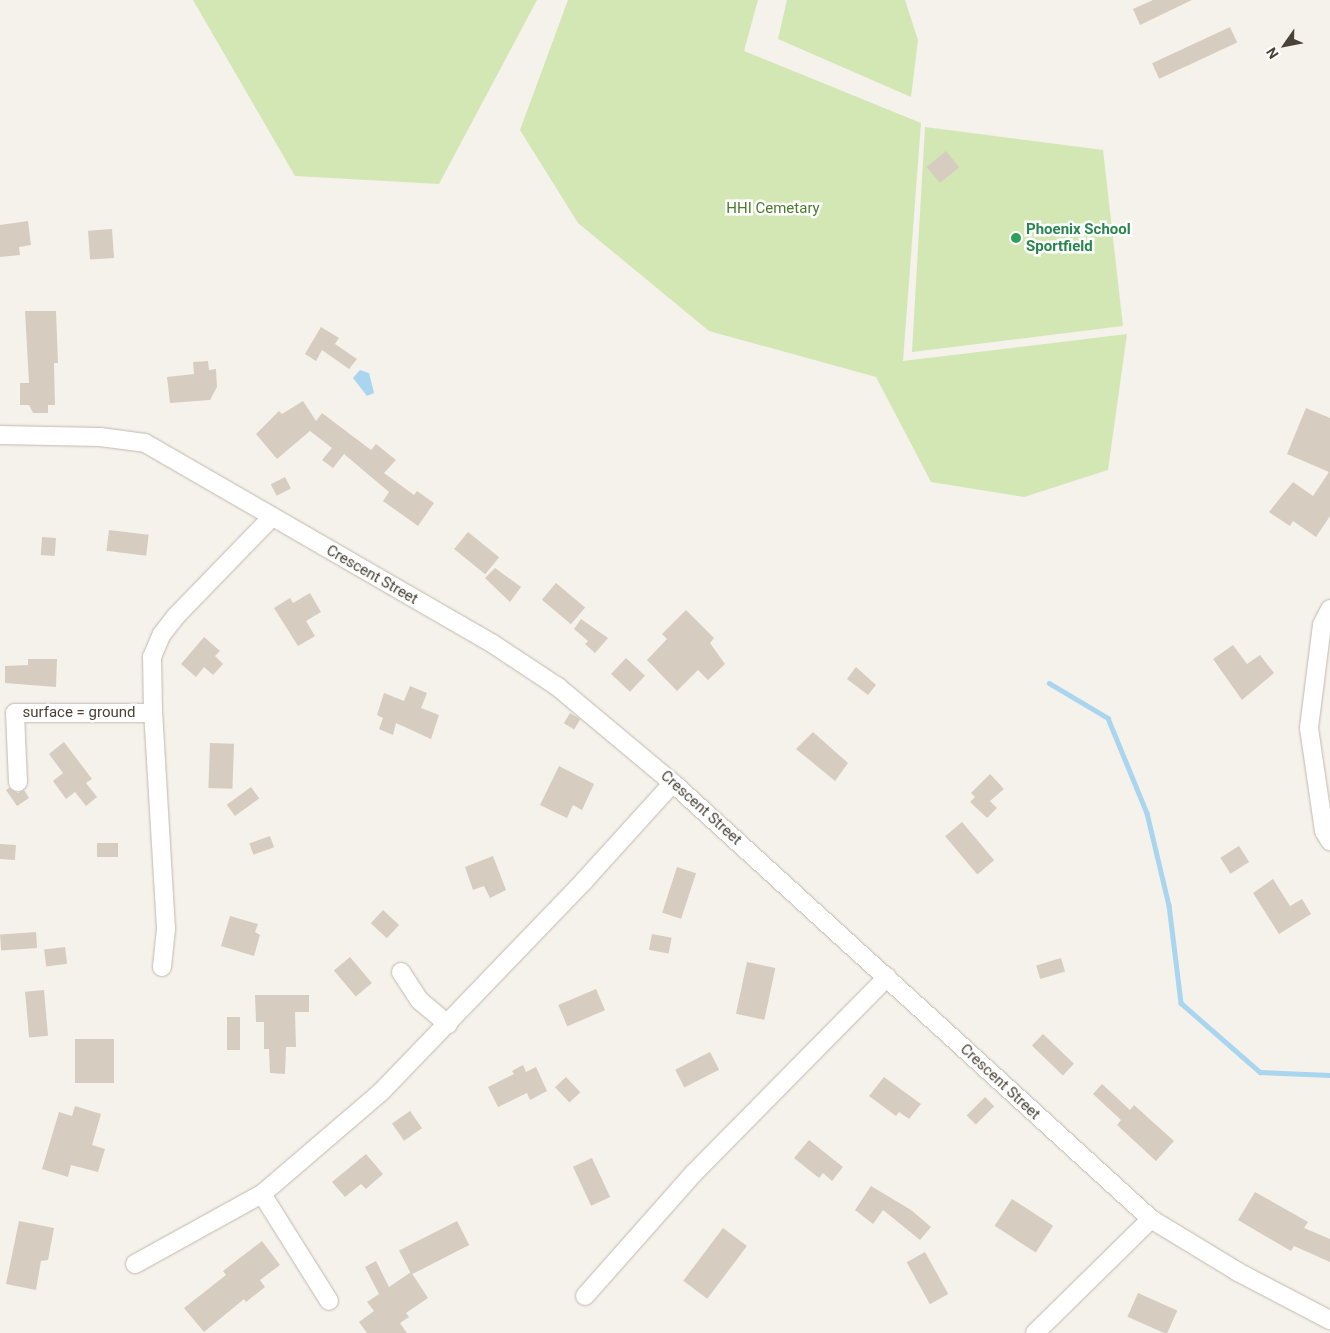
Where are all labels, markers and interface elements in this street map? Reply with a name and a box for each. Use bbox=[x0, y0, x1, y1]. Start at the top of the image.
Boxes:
north arrow bbox=[1260, 20, 1310, 70]
text: N bbox=[1263, 45, 1282, 62]
park label: HHI Cemetary bbox=[726, 200, 820, 218]
place label: Phoenix School Sportfield bbox=[1026, 220, 1131, 255]
marker: Phoenix School Sportfield bbox=[1010, 232, 1022, 244]
street label: Crescent Street bbox=[323, 542, 421, 608]
street label: surface = ground bbox=[23, 704, 135, 722]
street label: Crescent Street bbox=[657, 767, 745, 849]
street label: Crescent Street bbox=[956, 1040, 1044, 1124]

